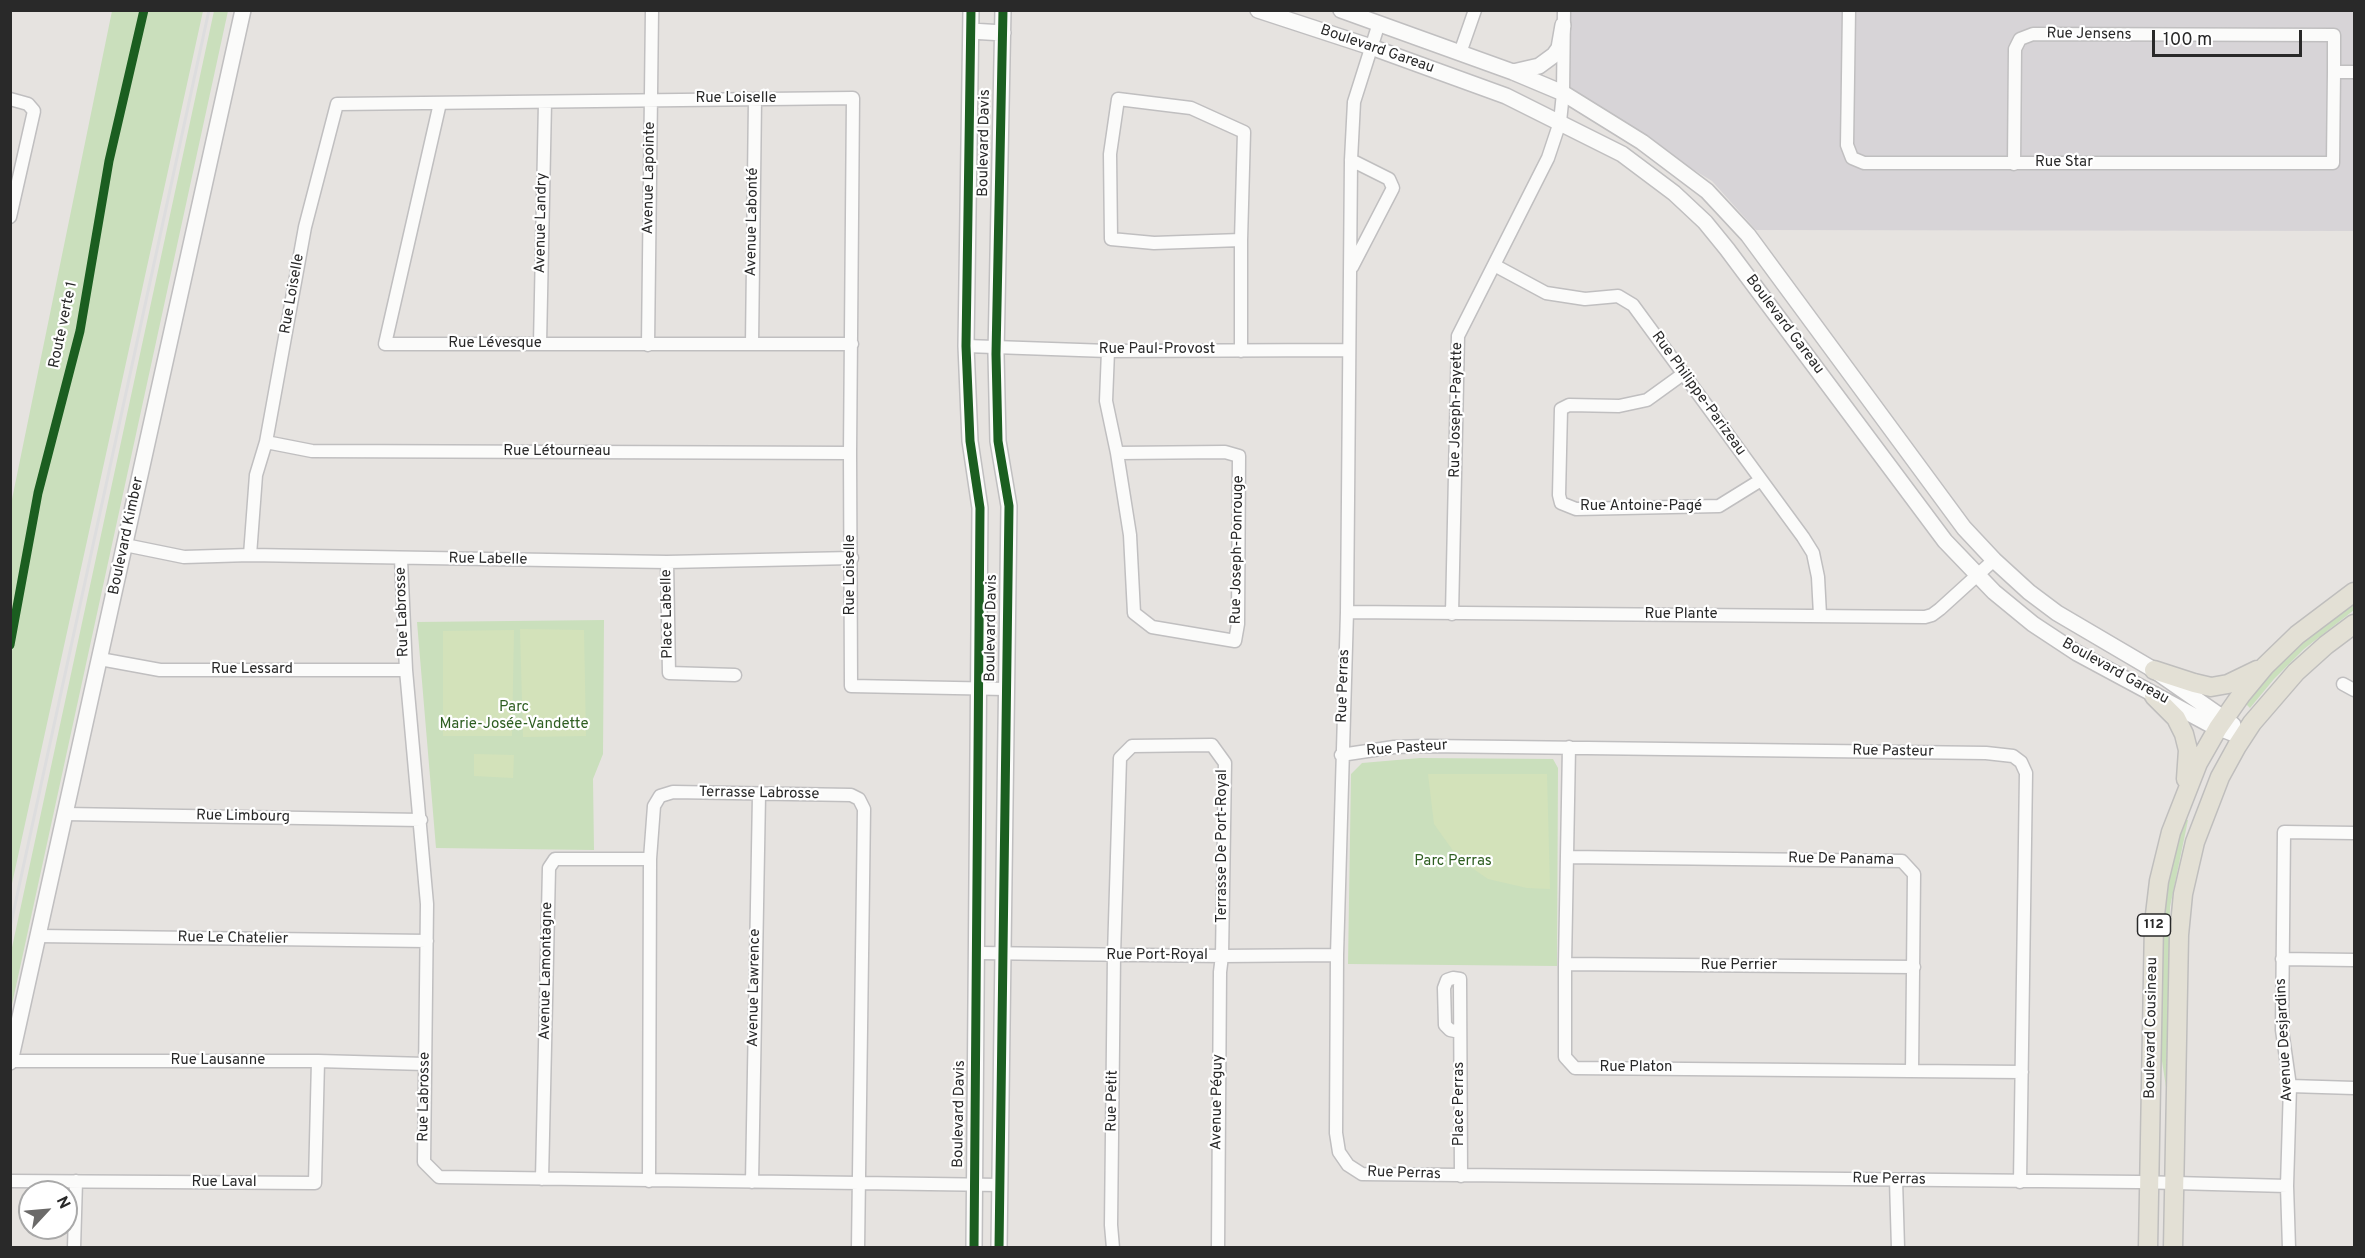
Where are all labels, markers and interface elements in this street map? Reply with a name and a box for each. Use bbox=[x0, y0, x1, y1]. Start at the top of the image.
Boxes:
scale bar bbox=[2155, 18, 2305, 56]
street label: Boulevard Gareau bbox=[1318, 22, 1436, 78]
street label: Rue Jensens bbox=[2046, 25, 2132, 45]
text: 100 m bbox=[2163, 29, 2212, 52]
street label: Boulevard Davis bbox=[975, 89, 995, 197]
street label: Rue Loiselle bbox=[695, 90, 777, 108]
street label: Avenue Lapointe bbox=[640, 121, 660, 235]
street label: Rue Star bbox=[2035, 154, 2093, 172]
street label: Avenue Labonté bbox=[743, 167, 763, 277]
street label: Avenue Landry bbox=[532, 172, 552, 274]
street label: Rue Loiselle bbox=[277, 252, 309, 336]
street label: Boulevard Gareau bbox=[1741, 272, 1827, 378]
street label: Route verte 1 bbox=[46, 280, 82, 370]
street label: Rue Philippe-Parizeau bbox=[1647, 328, 1749, 460]
street label: Rue Lévesque bbox=[448, 335, 542, 353]
street label: Rue Paul-Provost bbox=[1099, 341, 1215, 359]
street label: Rue Joseph-Payette bbox=[1447, 342, 1467, 478]
street label: Rue Létourneau bbox=[503, 443, 611, 461]
street label: Boulevard Kimber bbox=[106, 475, 148, 597]
street label: Rue Joseph-Ponrouge bbox=[1228, 475, 1248, 625]
street label: Rue Antoine-Pagé bbox=[1580, 498, 1702, 516]
street label: Rue Loiselle bbox=[842, 534, 860, 616]
street label: Rue Labelle bbox=[449, 550, 527, 570]
street label: Rue Labrosse bbox=[392, 567, 414, 657]
street label: Place Labelle bbox=[658, 569, 678, 659]
street label: Boulevard Davis bbox=[982, 574, 1002, 682]
street label: Rue Plante bbox=[1645, 606, 1717, 624]
street label: Boulevard Gareau bbox=[2058, 635, 2172, 709]
street label: Rue Perras bbox=[1334, 649, 1354, 723]
street label: Rue Lessard bbox=[211, 661, 293, 679]
park label: Parc Marie-Josée-Vandette bbox=[440, 699, 588, 734]
street label: Rue Pasteur bbox=[1366, 737, 1448, 761]
street label: Rue Pasteur bbox=[1852, 742, 1934, 762]
street label: Terrasse De Port-Royal bbox=[1214, 769, 1232, 923]
street label: Terrasse Labrosse bbox=[699, 784, 819, 804]
street label: Rue Limbourg bbox=[196, 807, 290, 827]
street label: Rue De Panama bbox=[1788, 850, 1894, 870]
park label: Parc Perras bbox=[1414, 853, 1492, 871]
street label: Avenue Lamontagne bbox=[537, 902, 557, 1040]
road number: 112 bbox=[2138, 914, 2170, 936]
street label: Rue Le Chatelier bbox=[177, 929, 289, 949]
street label: Avenue Lawrence bbox=[745, 929, 765, 1047]
street label: Rue Port-Royal bbox=[1106, 947, 1208, 965]
street label: Rue Perrier bbox=[1701, 957, 1777, 975]
street label: Boulevard Cousineau bbox=[2142, 957, 2162, 1099]
street label: Avenue Desjardins bbox=[2273, 978, 2297, 1102]
street label: Rue Lausanne bbox=[171, 1052, 265, 1070]
street label: Rue Labrosse bbox=[415, 1052, 435, 1142]
street label: Avenue Péguy bbox=[1208, 1054, 1228, 1150]
street label: Rue Platon bbox=[1599, 1059, 1673, 1077]
street label: Boulevard Davis bbox=[950, 1060, 970, 1168]
street label: Place Perras bbox=[1451, 1062, 1469, 1146]
street label: Rue Petit bbox=[1103, 1070, 1123, 1132]
street label: Rue Perras bbox=[1367, 1164, 1441, 1184]
street label: Rue Perras bbox=[1852, 1170, 1926, 1190]
street label: Rue Laval bbox=[191, 1174, 257, 1192]
north arrow bbox=[18, 1180, 78, 1240]
text: N bbox=[51, 1193, 74, 1213]

